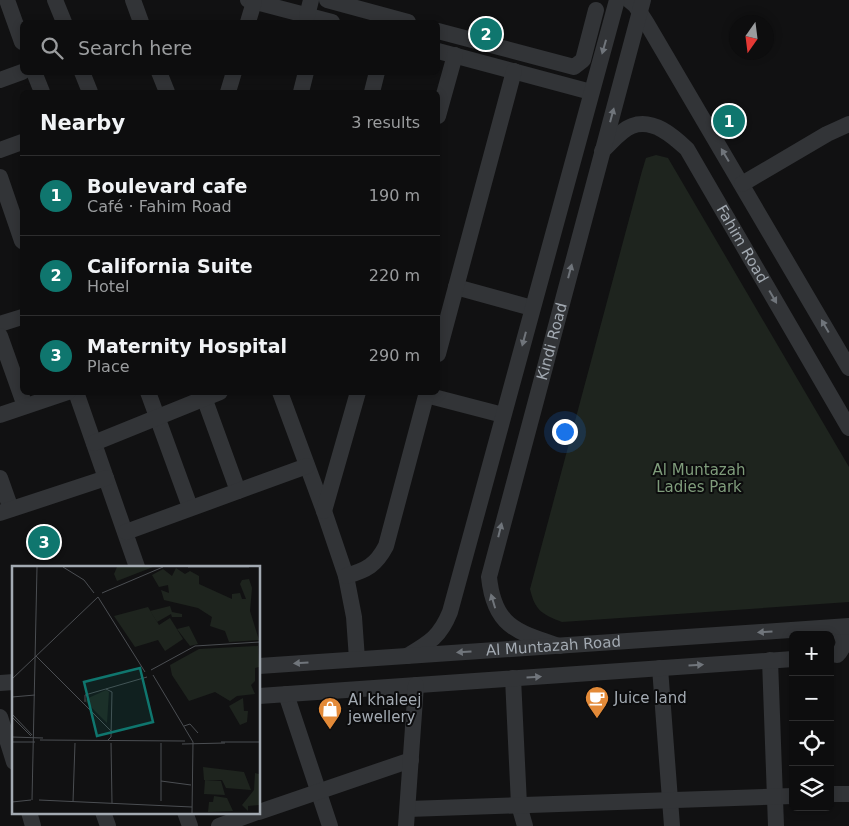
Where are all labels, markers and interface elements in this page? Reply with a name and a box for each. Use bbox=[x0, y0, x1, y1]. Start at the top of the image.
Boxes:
pin: 2 bbox=[470, 15, 502, 53]
north arrow bbox=[729, 15, 774, 60]
search box bbox=[20, 20, 440, 75]
icon: search bbox=[38, 34, 66, 62]
text: Search here bbox=[78, 37, 192, 59]
one-way arrow bbox=[600, 39, 608, 55]
pin: 1 bbox=[713, 102, 745, 140]
one-way arrow bbox=[608, 107, 616, 122]
text: Nearby bbox=[40, 111, 125, 135]
text: 3 results bbox=[351, 113, 420, 132]
one-way arrow bbox=[721, 149, 730, 162]
text: Boulevard cafe bbox=[87, 175, 248, 197]
text: 1 bbox=[50, 186, 62, 205]
text: 190 m bbox=[369, 186, 420, 205]
text: Café · Fahim Road bbox=[87, 197, 232, 216]
street label: Fahim Road bbox=[712, 202, 772, 286]
text: California Suite bbox=[87, 255, 253, 277]
one-way arrow bbox=[566, 264, 574, 279]
text: 2 bbox=[50, 266, 62, 285]
text: 220 m bbox=[369, 266, 420, 285]
text: Hotel bbox=[87, 277, 129, 296]
one-way arrow bbox=[768, 291, 777, 304]
street label: Kindi Road bbox=[533, 301, 571, 382]
one-way arrow bbox=[820, 319, 829, 333]
one-way arrow bbox=[520, 331, 528, 346]
text: Maternity Hospital bbox=[87, 335, 287, 357]
text: 3 bbox=[50, 346, 62, 365]
text: 290 m bbox=[369, 346, 420, 365]
text: Place bbox=[87, 357, 130, 376]
your location bbox=[552, 419, 578, 445]
park label: Al Muntazah Ladies Park bbox=[653, 461, 745, 496]
one-way arrow bbox=[496, 522, 504, 537]
pin: 3 bbox=[28, 523, 60, 561]
inset map bbox=[12, 566, 260, 814]
one-way arrow bbox=[489, 593, 497, 608]
one-way arrow bbox=[757, 629, 773, 637]
map controls bbox=[789, 631, 834, 811]
button: + bbox=[789, 631, 834, 676]
street label: Al Muntazah Road bbox=[485, 632, 621, 660]
one-way arrow bbox=[455, 648, 471, 656]
one-way arrow bbox=[293, 659, 309, 667]
one-way arrow bbox=[689, 661, 705, 669]
one-way arrow bbox=[527, 672, 543, 680]
button: − bbox=[789, 676, 834, 721]
cafe icon: Juice land bbox=[584, 685, 610, 719]
place label: Juice land bbox=[613, 689, 687, 707]
place label: Al khaleej jewellery bbox=[347, 691, 421, 726]
shop icon: Al khaleej jewellery bbox=[317, 696, 343, 730]
button: locate bbox=[789, 721, 834, 766]
button: layers bbox=[789, 766, 834, 811]

